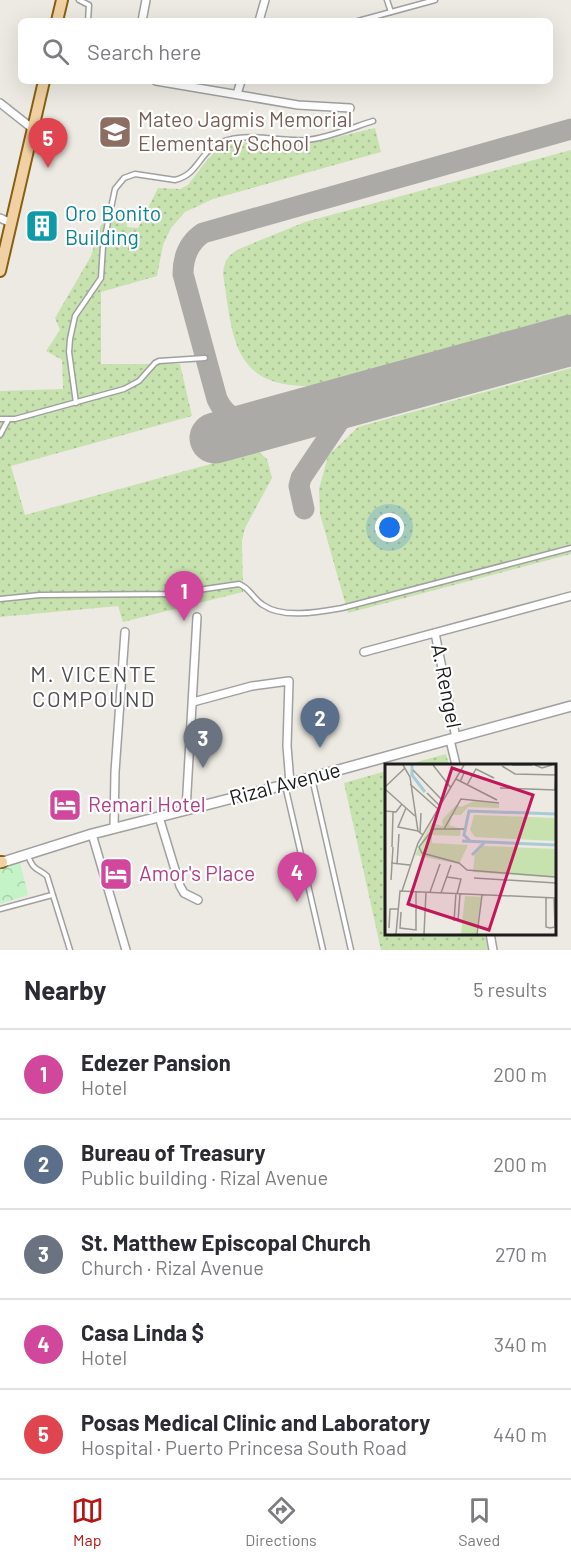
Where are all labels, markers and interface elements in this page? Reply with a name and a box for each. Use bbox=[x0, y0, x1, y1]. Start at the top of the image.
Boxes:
search box bbox=[18, 18, 553, 84]
icon: search bbox=[39, 35, 72, 68]
text: Search here bbox=[87, 38, 201, 64]
place label: Mateo Jagmis Memorial Elementary School bbox=[138, 106, 352, 155]
school or university icon: Mateo Jagmis Memorial Elementary School bbox=[97, 114, 133, 150]
pin: 5 bbox=[28, 118, 68, 168]
place label: Oro Bonito Building bbox=[65, 200, 161, 249]
building icon: Oro Bonito Building bbox=[24, 208, 60, 244]
your location bbox=[375, 513, 404, 542]
pin: 1 bbox=[164, 572, 204, 621]
street label: A. Rengel bbox=[427, 641, 468, 730]
district label: M. VICENTE COMPOUND bbox=[30, 660, 158, 711]
pin: 2 bbox=[300, 698, 340, 748]
pin: 3 bbox=[184, 718, 222, 768]
street label: Rizal Avenue bbox=[226, 756, 343, 809]
inset map bbox=[385, 764, 556, 935]
hotel icon: Remari Hotel bbox=[47, 787, 83, 823]
place label: Remari Hotel bbox=[88, 791, 206, 816]
pin: 4 bbox=[278, 852, 316, 902]
hotel icon: Amor's Place bbox=[98, 856, 134, 892]
place label: Amor's Place bbox=[139, 860, 255, 885]
text: Nearby bbox=[24, 974, 106, 1005]
text: 5 results bbox=[473, 977, 547, 1001]
text: Edezer Pansion bbox=[81, 1049, 231, 1075]
text: 1 bbox=[40, 1062, 47, 1086]
text: 200 m bbox=[493, 1062, 547, 1086]
text: Hotel bbox=[81, 1075, 127, 1099]
text: Bureau of Treasury bbox=[81, 1139, 265, 1165]
text: 2 bbox=[38, 1152, 49, 1176]
text: 200 m bbox=[493, 1152, 547, 1176]
text: Public building · Rizal Avenue bbox=[81, 1165, 328, 1189]
text: St. Matthew Episcopal Church bbox=[81, 1229, 371, 1255]
text: 3 bbox=[38, 1242, 49, 1266]
text: 270 m bbox=[495, 1242, 547, 1266]
text: Church · Rizal Avenue bbox=[81, 1255, 264, 1279]
text: Casa Linda $ bbox=[81, 1319, 204, 1345]
text: 4 bbox=[37, 1332, 50, 1356]
text: 340 m bbox=[494, 1332, 547, 1356]
text: Hotel bbox=[81, 1345, 127, 1369]
text: Posas Medical Clinic and Laboratory bbox=[81, 1409, 430, 1435]
text: 5 bbox=[38, 1422, 49, 1446]
text: 440 m bbox=[493, 1422, 547, 1446]
text: Hospital · Puerto Princesa South Road bbox=[81, 1435, 407, 1459]
tab: Map bbox=[71, 1494, 104, 1549]
tab: Directions bbox=[245, 1494, 317, 1549]
tab: Saved bbox=[458, 1494, 500, 1549]

